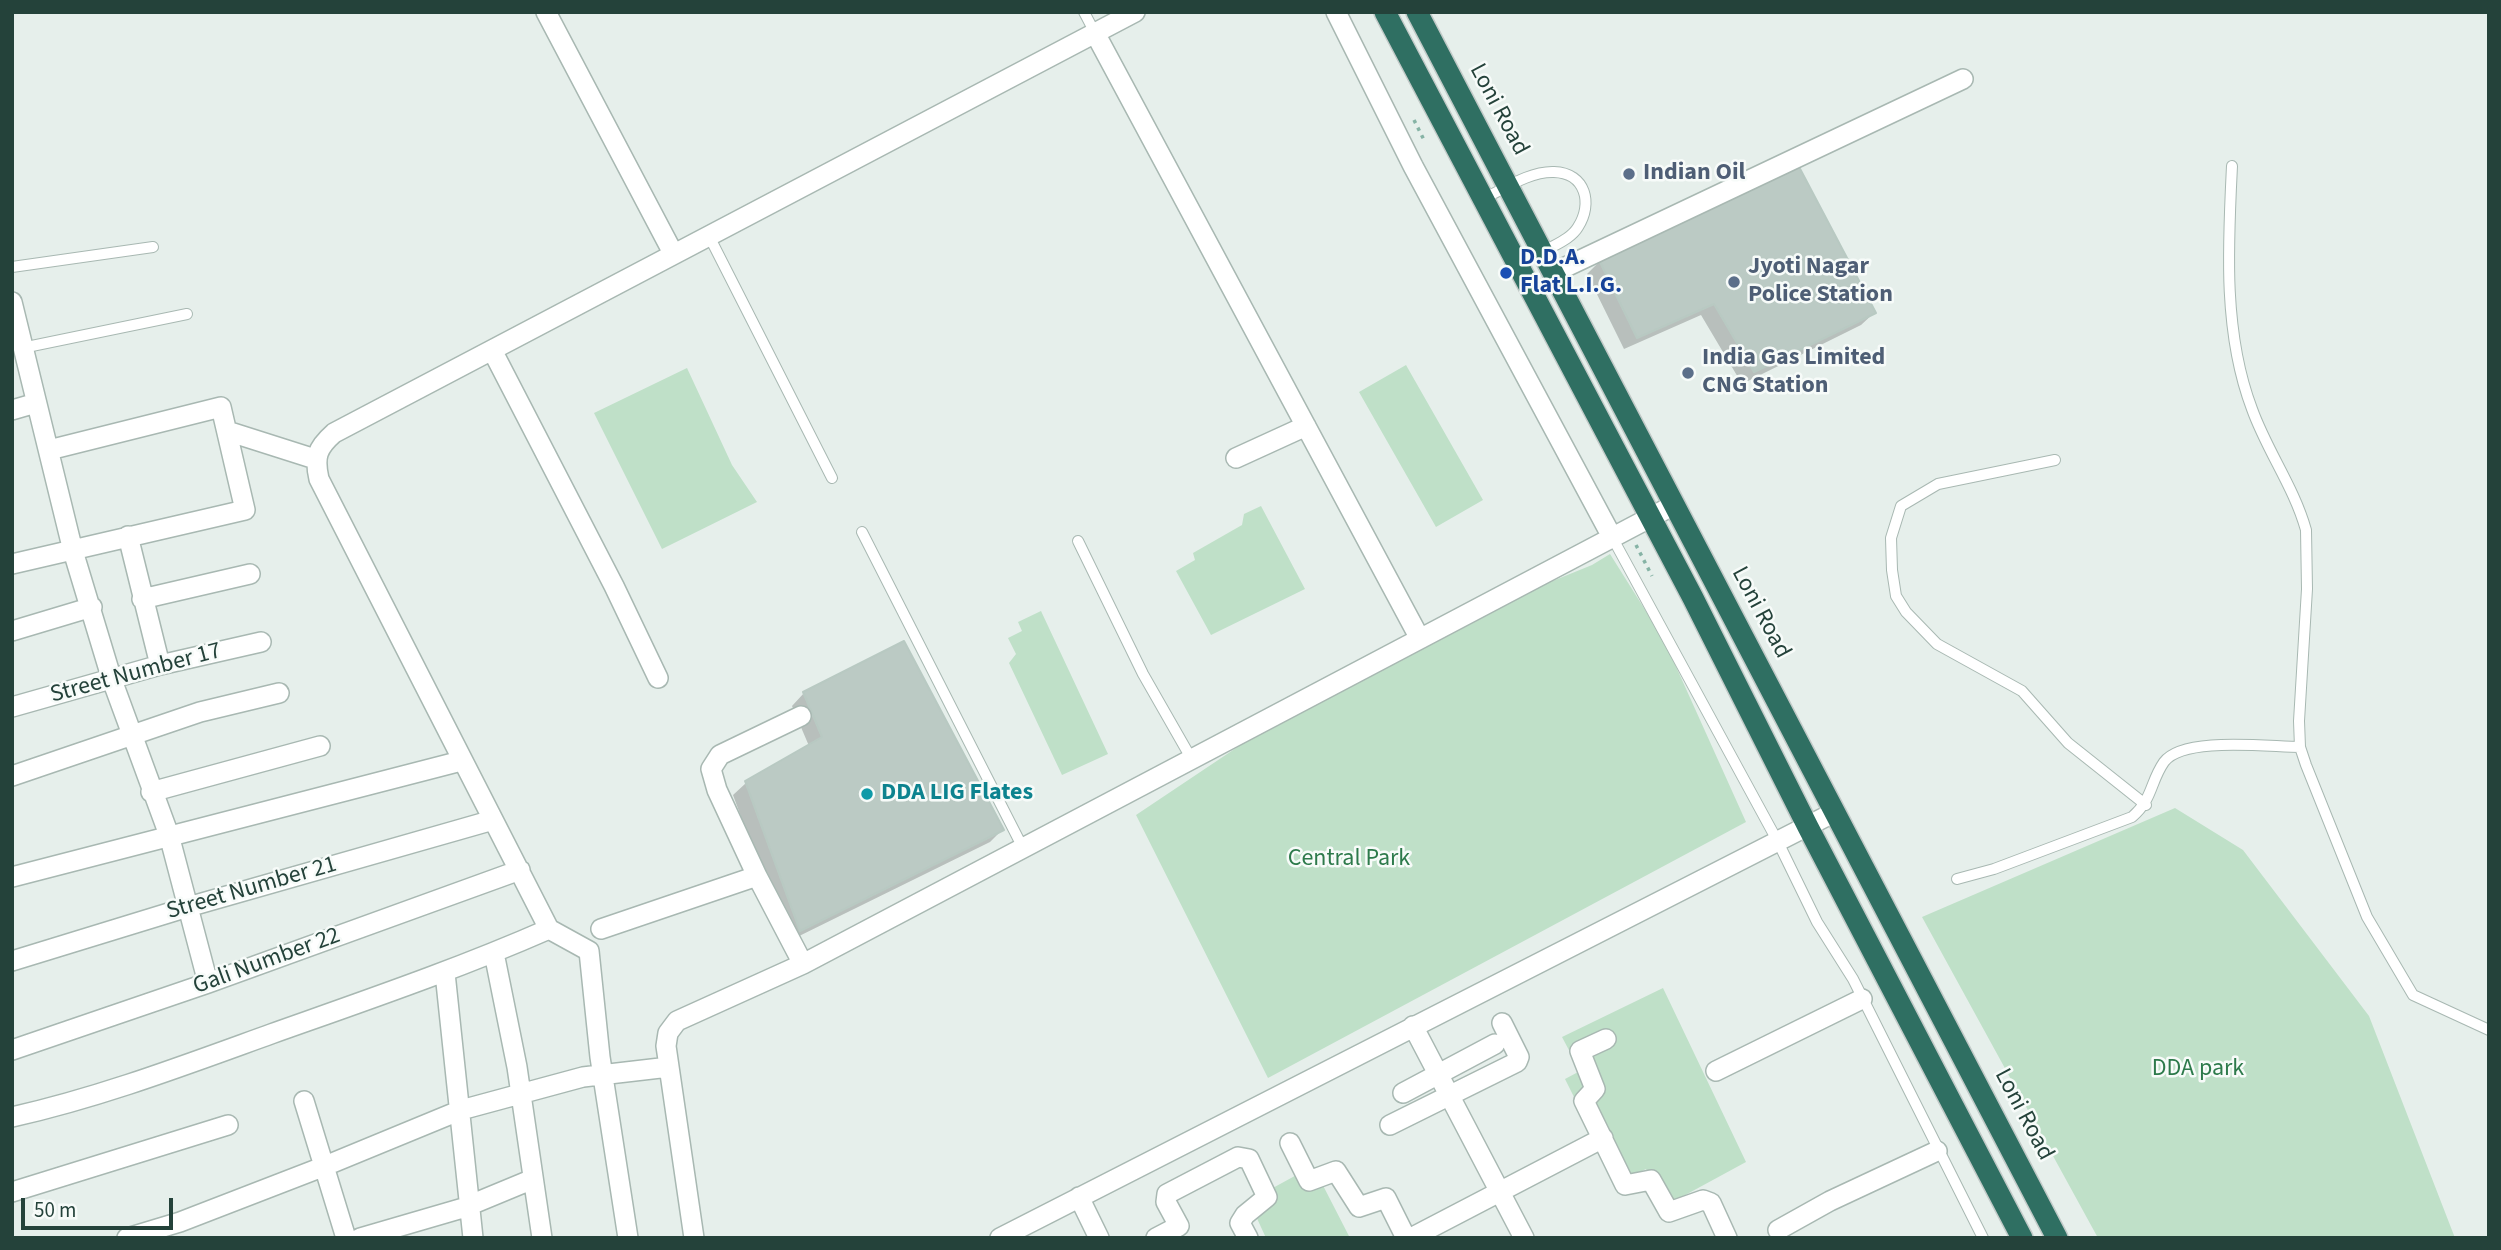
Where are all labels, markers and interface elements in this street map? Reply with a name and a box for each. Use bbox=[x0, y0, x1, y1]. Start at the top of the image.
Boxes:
street label: Loni Road bbox=[1462, 59, 1534, 161]
place label: Indian Oil bbox=[1643, 160, 1745, 188]
marker: Indian Oil bbox=[1621, 166, 1637, 182]
place label: D.D.A. Flat L.I.G. bbox=[1520, 245, 1622, 301]
place label: Jyoti Nagar Police Station bbox=[1748, 254, 1893, 310]
marker: D.D.A. Flat L.I.G. bbox=[1498, 265, 1514, 281]
marker: Jyoti Nagar Police Station bbox=[1726, 274, 1742, 290]
place label: India Gas Limited CNG Station bbox=[1702, 345, 1885, 401]
marker: India Gas Limited CNG Station bbox=[1680, 365, 1696, 381]
street label: Loni Road bbox=[1724, 562, 1796, 664]
street label: Street Number 17 bbox=[47, 637, 225, 711]
place label: DDA LIG Flates bbox=[881, 780, 1033, 808]
marker: DDA LIG Flates bbox=[859, 786, 875, 802]
park label: Central Park bbox=[1288, 846, 1410, 874]
street label: Street Number 21 bbox=[164, 851, 340, 927]
street label: Gali Number 22 bbox=[190, 922, 344, 1002]
park label: DDA park bbox=[2152, 1056, 2244, 1084]
street label: Loni Road bbox=[1987, 1064, 2059, 1166]
scale bar bbox=[24, 1184, 177, 1228]
text: 50 m bbox=[34, 1195, 76, 1225]

